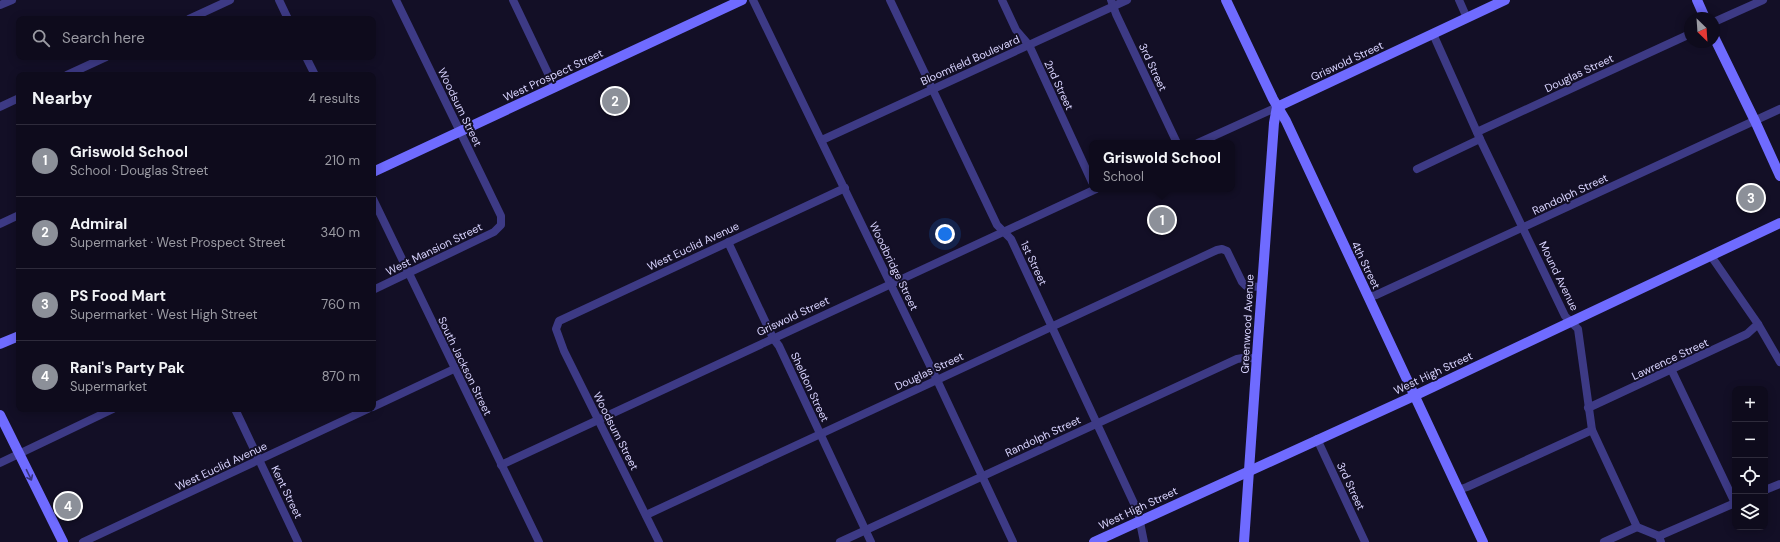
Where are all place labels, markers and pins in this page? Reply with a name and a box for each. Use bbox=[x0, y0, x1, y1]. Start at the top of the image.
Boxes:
pin: 2 bbox=[602, 86, 628, 116]
pin: 3 bbox=[1738, 183, 1764, 213]
pin: 1 bbox=[1149, 205, 1175, 235]
pin: 4 bbox=[55, 491, 81, 521]

